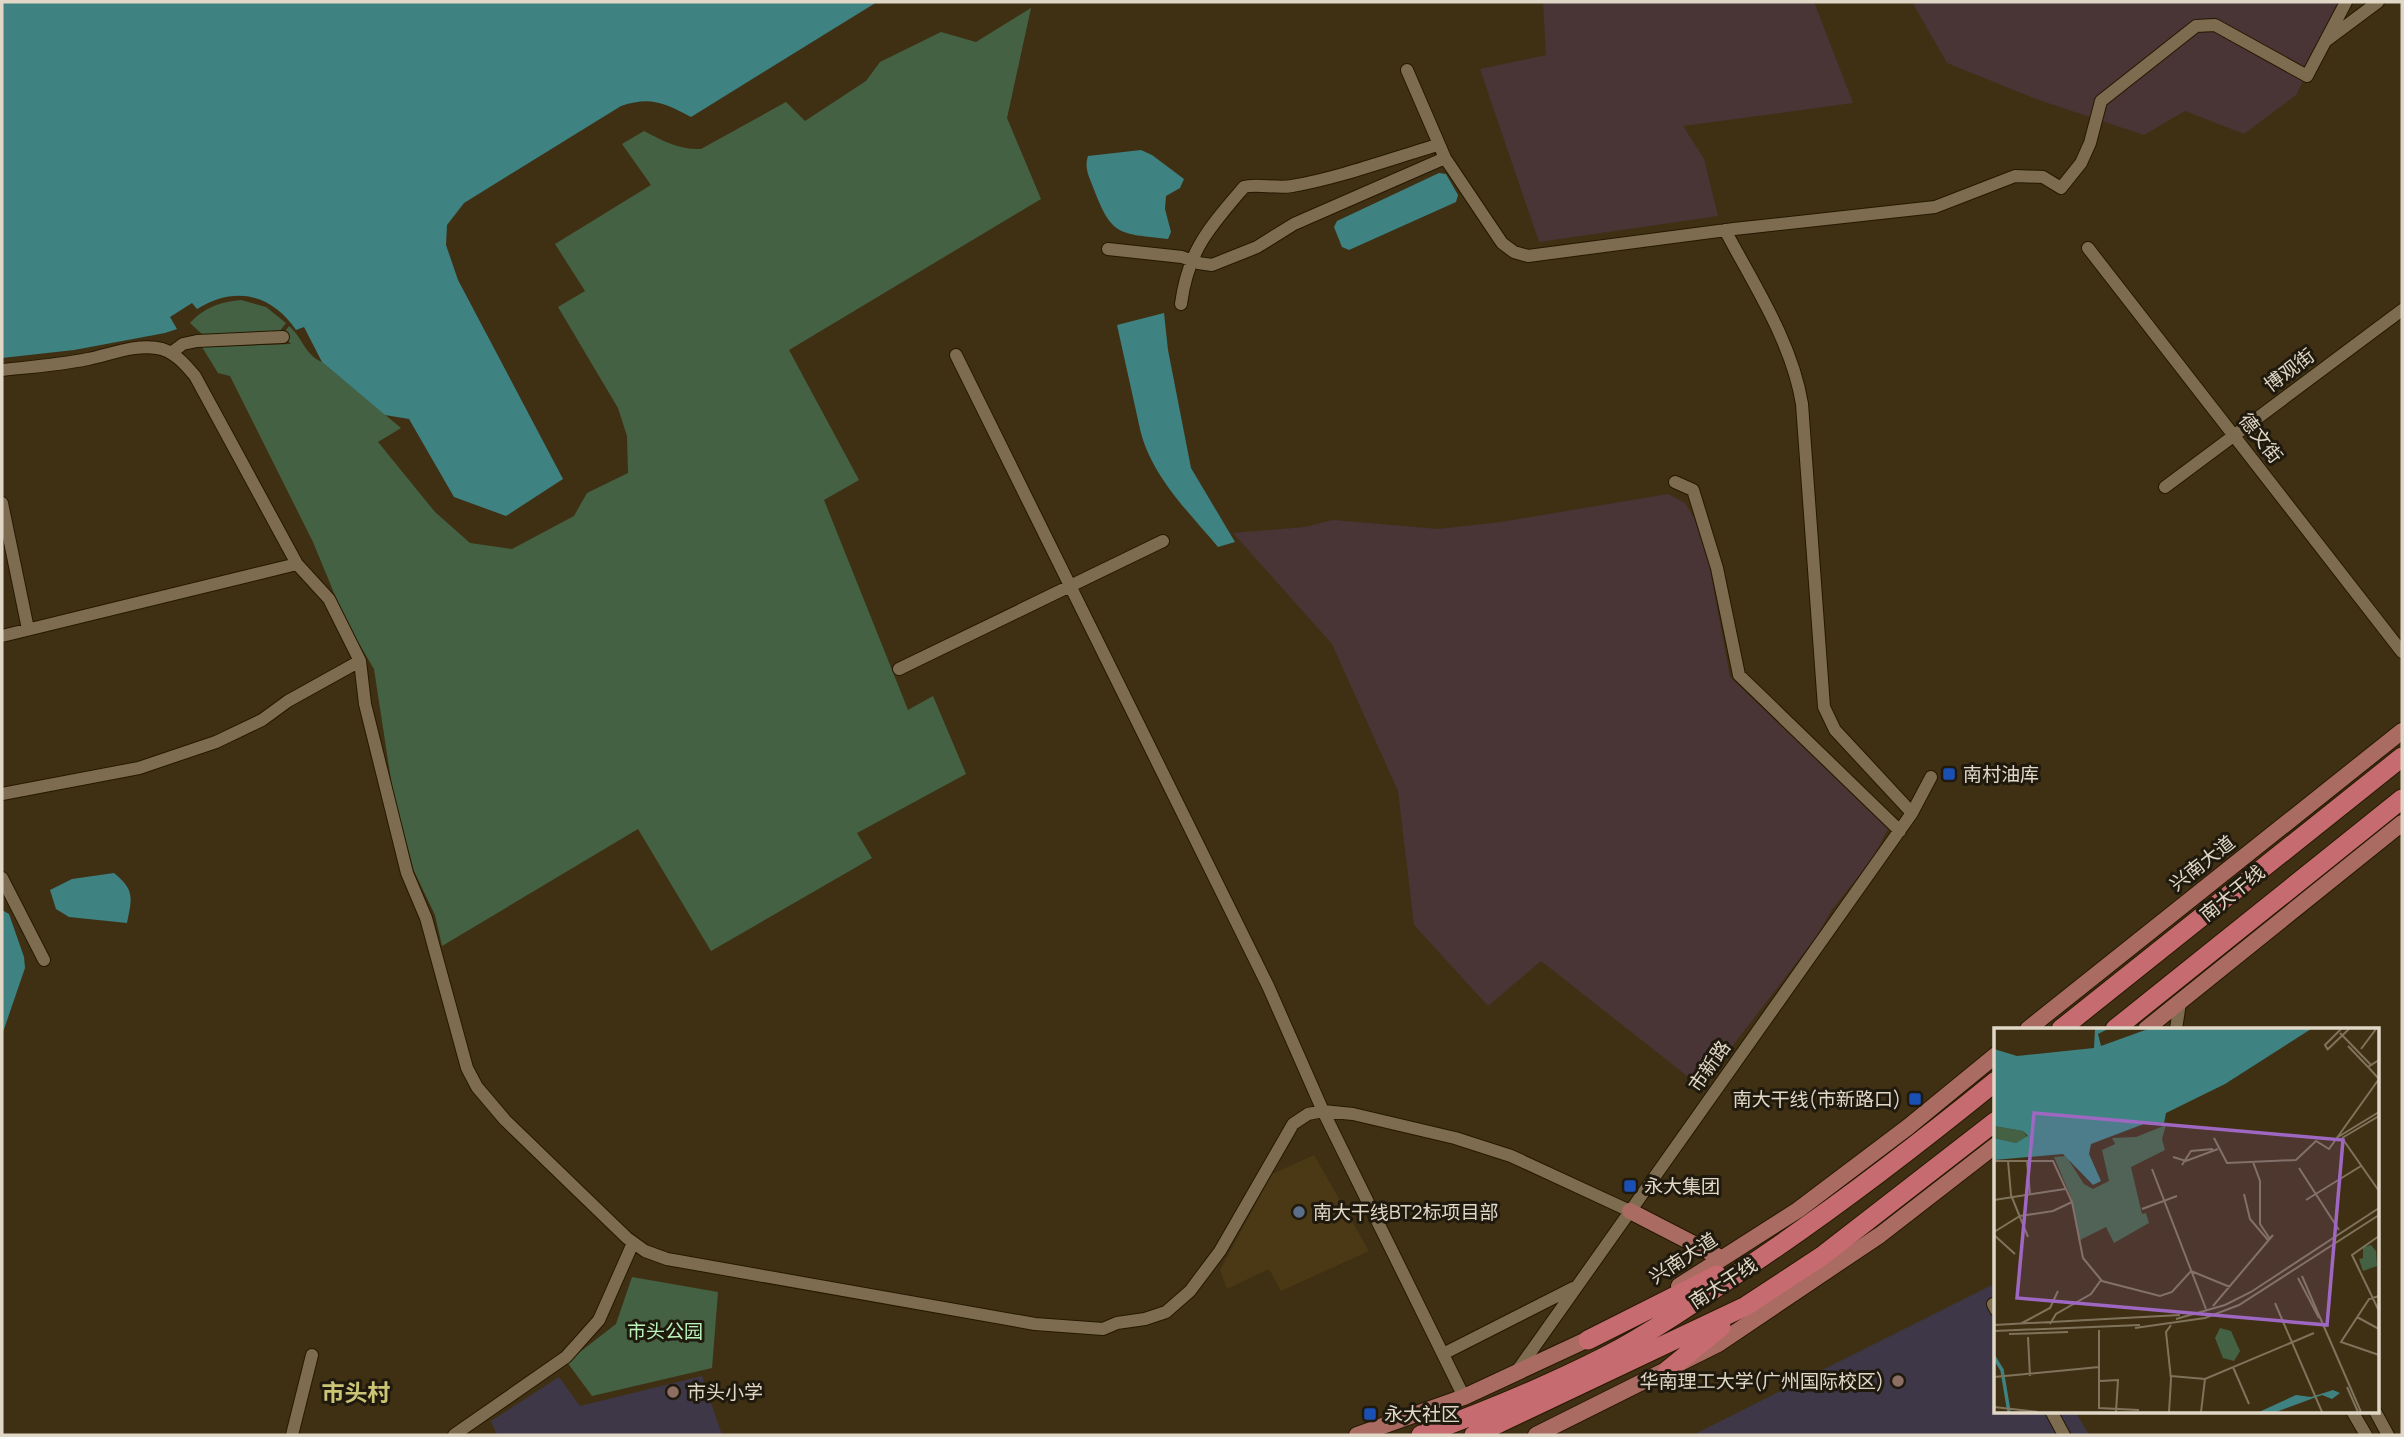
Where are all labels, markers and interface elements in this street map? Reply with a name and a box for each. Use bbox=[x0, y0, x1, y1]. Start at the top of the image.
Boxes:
street label: 博观街 bbox=[2258, 342, 2320, 398]
street label: 德文街 bbox=[2233, 408, 2289, 468]
place label: 南村油库 bbox=[1963, 761, 2039, 787]
marker: 南村油库 bbox=[1941, 766, 1957, 782]
street label: 兴南大道 bbox=[2164, 829, 2240, 897]
street label: 南大干线 bbox=[2194, 859, 2270, 927]
inset map bbox=[1994, 1028, 2380, 1412]
street label: 市新路 bbox=[1682, 1035, 1736, 1097]
place label: 南大干线(市新路口) bbox=[1733, 1086, 1901, 1112]
marker: 南大干线(市新路口) bbox=[1907, 1091, 1923, 1107]
place label: 永大集团 bbox=[1644, 1173, 1720, 1199]
marker: 永大集团 bbox=[1622, 1178, 1638, 1194]
place label: 南大干线BT2标项目部 bbox=[1313, 1199, 1498, 1225]
marker: 南大干线BT2标项目部 bbox=[1291, 1204, 1307, 1220]
street label: 兴南大道 bbox=[1644, 1226, 1722, 1290]
street label: 南大干线 bbox=[1684, 1251, 1762, 1315]
park label: 市头公园 bbox=[627, 1318, 703, 1344]
place label: 华南理工大学(广州国际校区) bbox=[1640, 1368, 1884, 1394]
marker: 华南理工大学(广州国际校区) bbox=[1890, 1373, 1906, 1389]
district label: 市头村 bbox=[322, 1376, 391, 1408]
place label: 市头小学 bbox=[687, 1379, 763, 1405]
marker: 市头小学 bbox=[665, 1384, 681, 1400]
place label: 永大社区 bbox=[1384, 1401, 1460, 1427]
marker: 永大社区 bbox=[1362, 1406, 1378, 1422]

